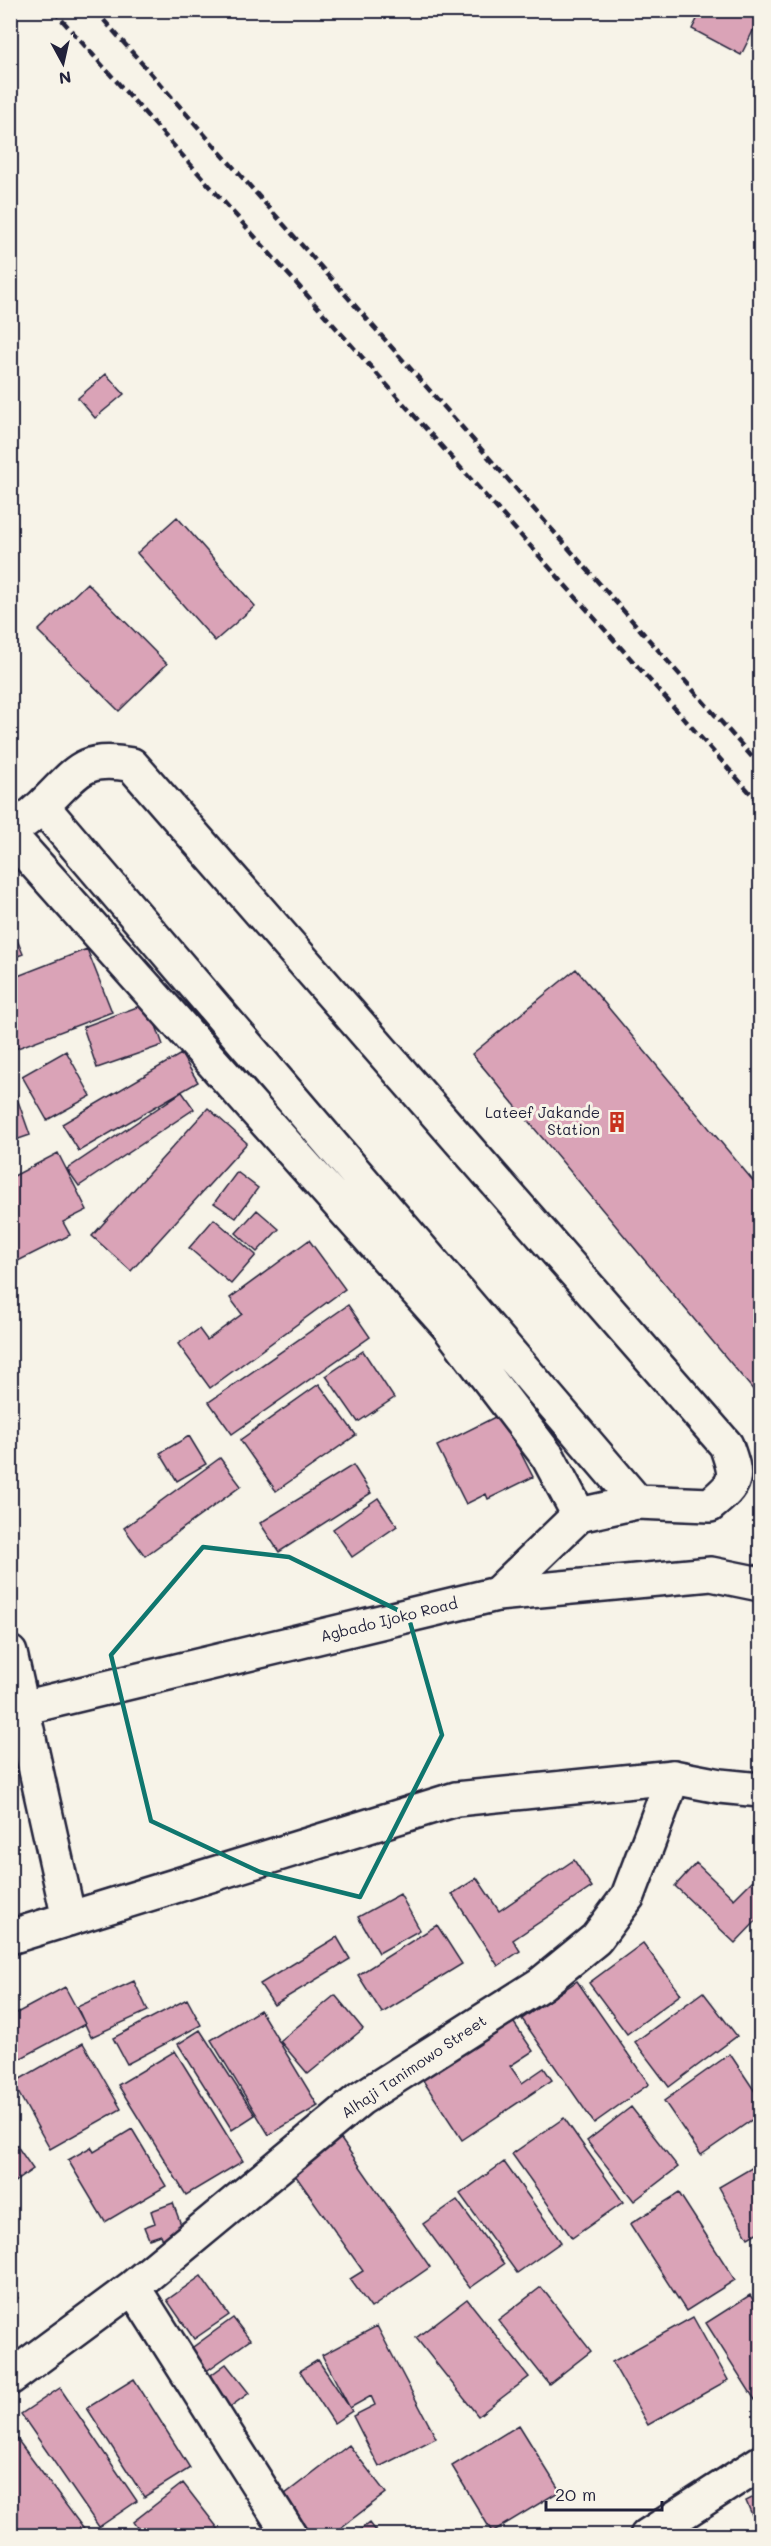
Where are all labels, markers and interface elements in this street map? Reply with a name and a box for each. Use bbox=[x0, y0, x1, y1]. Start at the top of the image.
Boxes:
north arrow bbox=[33, 33, 93, 93]
text: N bbox=[58, 67, 73, 90]
place label: Lateef Jakande Station bbox=[485, 1102, 600, 1139]
building icon: Lateef Jakande Station bbox=[605, 1110, 629, 1134]
street label: Agbado Ijoko Road bbox=[318, 1592, 459, 1646]
street label: Alhaji Tanimowo Street bbox=[337, 2010, 490, 2122]
scale bar bbox=[546, 2474, 662, 2512]
text: 20 m bbox=[555, 2482, 596, 2506]

